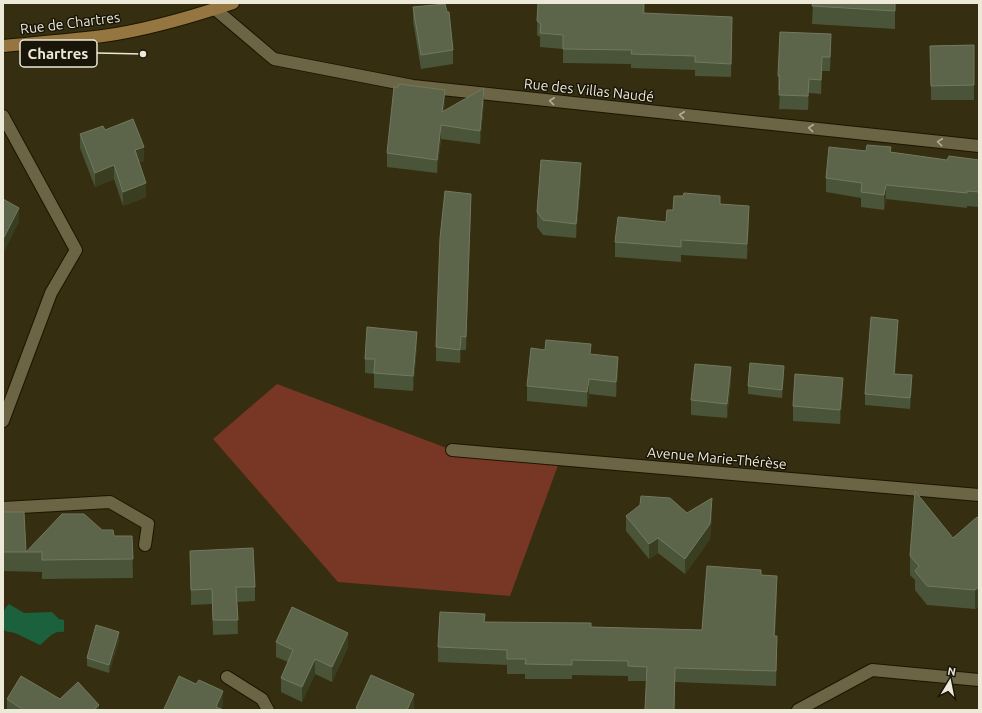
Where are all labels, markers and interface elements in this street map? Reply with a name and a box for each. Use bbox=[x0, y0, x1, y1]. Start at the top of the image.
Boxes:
street label: Rue de Chartres bbox=[19, 9, 121, 37]
callout: Chartres bbox=[20, 40, 97, 67]
text: Chartres bbox=[28, 45, 88, 62]
street label: Rue des Villas Naudé bbox=[523, 75, 655, 105]
one-way arrow bbox=[549, 97, 555, 106]
one-way arrow bbox=[679, 111, 685, 120]
one-way arrow bbox=[808, 124, 814, 133]
one-way arrow bbox=[937, 138, 943, 147]
street label: Avenue Marie-Thérèse bbox=[647, 444, 787, 472]
north arrow bbox=[930, 661, 970, 701]
text: N bbox=[947, 665, 957, 678]

